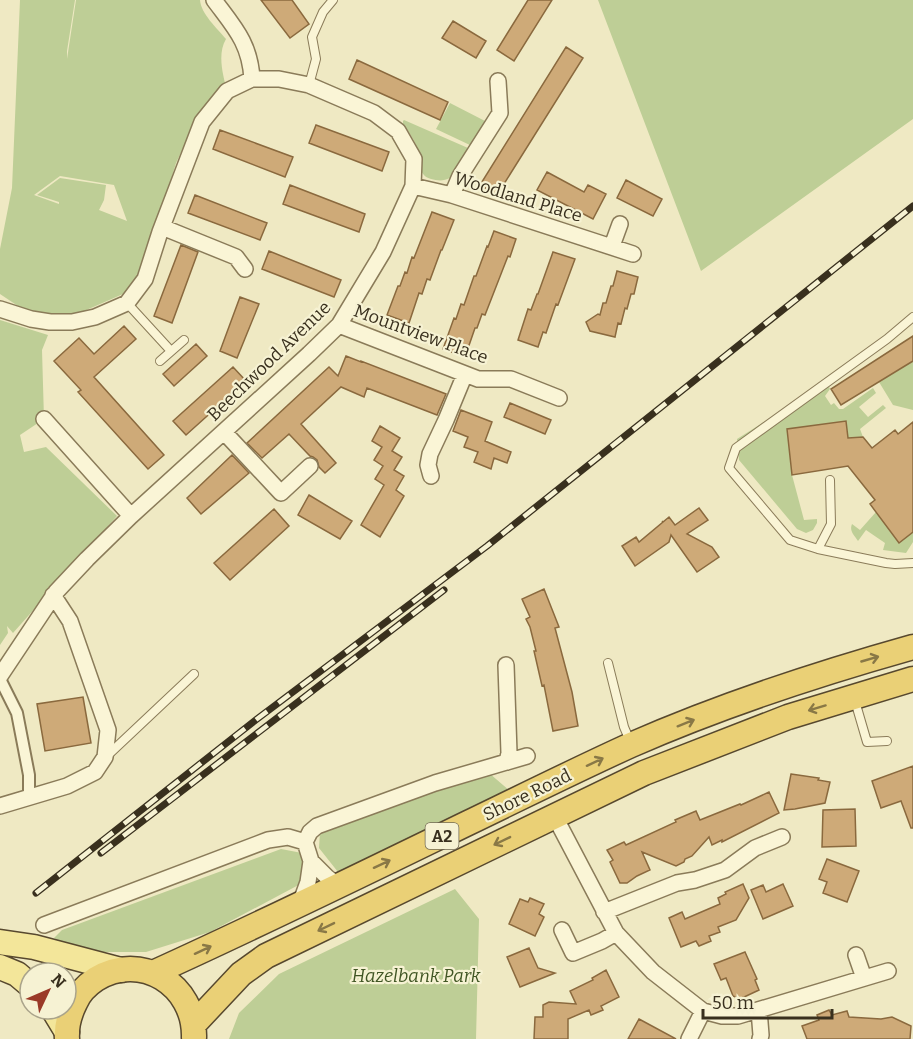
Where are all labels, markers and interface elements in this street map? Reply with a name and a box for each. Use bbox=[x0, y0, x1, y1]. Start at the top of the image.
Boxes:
street label: Woodland Place bbox=[451, 167, 585, 227]
street label: Beechwood Avenue bbox=[203, 296, 335, 426]
street label: Mountview Place bbox=[351, 300, 491, 368]
one-way arrow bbox=[860, 653, 879, 664]
one-way arrow bbox=[808, 703, 827, 714]
one-way arrow bbox=[676, 717, 695, 728]
one-way arrow bbox=[586, 756, 604, 768]
street label: Shore Road bbox=[479, 764, 575, 826]
road number: A2 bbox=[426, 823, 458, 849]
one-way arrow bbox=[493, 836, 511, 847]
one-way arrow bbox=[372, 858, 390, 870]
one-way arrow bbox=[318, 921, 336, 933]
one-way arrow bbox=[194, 944, 212, 955]
north arrow bbox=[18, 961, 78, 1021]
park label: Hazelbank Park bbox=[351, 965, 481, 987]
text: N bbox=[47, 970, 70, 992]
scale bar bbox=[703, 982, 832, 1020]
text: 50 m bbox=[712, 992, 754, 1014]

